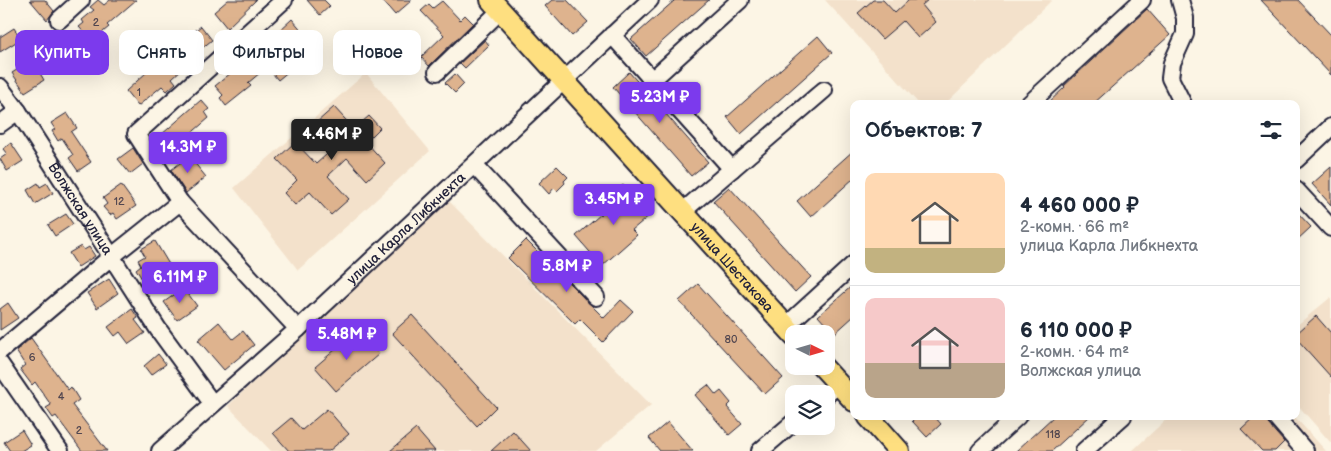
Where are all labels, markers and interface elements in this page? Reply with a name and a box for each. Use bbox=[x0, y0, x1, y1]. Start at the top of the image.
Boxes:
house number: 2 bbox=[93, 16, 100, 29]
chip: Купить bbox=[15, 30, 109, 75]
chip: Снять bbox=[119, 30, 204, 75]
chip: Фильтры bbox=[214, 30, 323, 75]
chip: Новое bbox=[333, 30, 421, 75]
pin: 5.23M ₽ bbox=[614, 82, 706, 124]
house number: 1 bbox=[137, 86, 141, 99]
text: 5.23M ₽ bbox=[631, 88, 689, 107]
icon: filters bbox=[1257, 116, 1285, 144]
text: Объектов: 7 bbox=[865, 118, 983, 143]
pin: 4.46M ₽ bbox=[286, 119, 378, 161]
text: 4.46M ₽ bbox=[302, 125, 362, 144]
pin: 14.3M ₽ bbox=[142, 132, 234, 174]
text: 14.3M ₽ bbox=[160, 138, 216, 157]
street label: Волжская улица bbox=[44, 160, 117, 259]
street label: улица Карла Либкнехта bbox=[344, 168, 470, 288]
pin: 3.45M ₽ bbox=[568, 184, 660, 226]
text: 3.45M ₽ bbox=[585, 190, 643, 209]
icon: home bbox=[905, 193, 965, 253]
text: 4 460 000 ₽ bbox=[1020, 193, 1139, 218]
house number: 12 bbox=[114, 195, 125, 208]
text: 2-комн. · 66 m² bbox=[1020, 218, 1129, 237]
street label: улица Шестакова bbox=[687, 219, 778, 316]
text: улица Карла Либкнехта bbox=[1020, 237, 1198, 256]
pin: 5.8M ₽ bbox=[526, 250, 608, 293]
text: 5.8M ₽ bbox=[542, 257, 592, 276]
pin: 6.11M ₽ bbox=[134, 262, 226, 304]
text: 6.11M ₽ bbox=[153, 268, 207, 287]
pin: 5.48M ₽ bbox=[301, 318, 393, 361]
icon: home bbox=[905, 318, 965, 378]
text: 6 110 000 ₽ bbox=[1020, 318, 1132, 343]
text: 5.48M ₽ bbox=[317, 325, 377, 344]
north arrow bbox=[785, 325, 835, 375]
map controls bbox=[785, 325, 835, 435]
house number: 80 bbox=[725, 333, 738, 346]
text: 2-комн. · 64 m² bbox=[1020, 343, 1129, 362]
house number: 6 bbox=[29, 351, 36, 364]
text: Волжская улица bbox=[1020, 362, 1141, 381]
button: layers bbox=[785, 385, 835, 435]
house number: 4 bbox=[58, 390, 65, 403]
house number: 2 bbox=[76, 424, 83, 437]
house number: 118 bbox=[1046, 428, 1060, 441]

